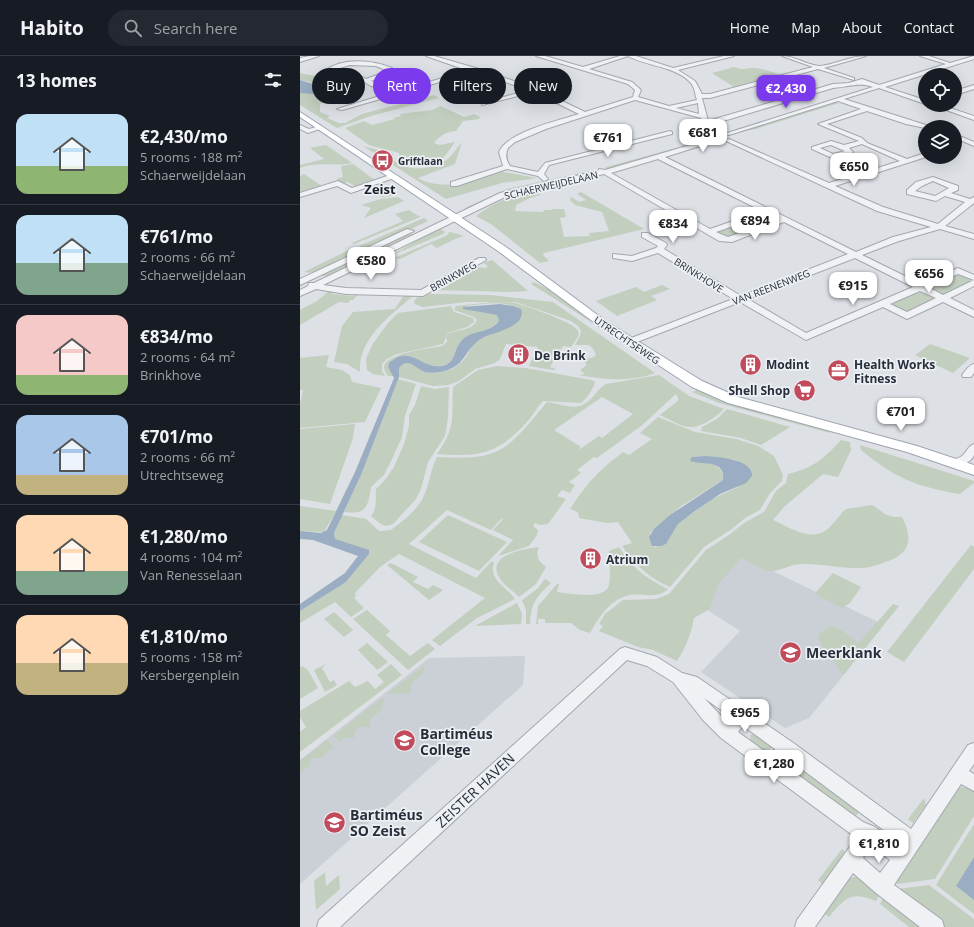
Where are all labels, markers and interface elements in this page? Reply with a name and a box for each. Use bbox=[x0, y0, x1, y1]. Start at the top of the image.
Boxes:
search box bbox=[108, 10, 388, 46]
text: Habito bbox=[20, 15, 84, 41]
icon: search bbox=[122, 17, 144, 39]
text: Search here bbox=[154, 18, 237, 38]
text: Home bbox=[730, 18, 769, 37]
text: Map bbox=[791, 18, 820, 37]
text: About bbox=[842, 18, 882, 37]
text: Contact bbox=[904, 18, 954, 37]
chip: Buy bbox=[312, 68, 365, 104]
chip: Rent bbox=[373, 68, 431, 104]
chip: Filters bbox=[439, 68, 506, 104]
chip: New bbox=[514, 68, 572, 104]
map controls bbox=[918, 68, 962, 164]
button: locate bbox=[918, 68, 962, 112]
text: 13 homes bbox=[16, 69, 97, 92]
icon: filters bbox=[262, 69, 284, 91]
pin: €2,430 bbox=[753, 75, 819, 109]
text: €2,430 bbox=[766, 79, 806, 97]
pin: €681 bbox=[679, 119, 727, 153]
button: layers bbox=[918, 120, 962, 164]
text: €681 bbox=[688, 123, 718, 141]
pin: €761 bbox=[584, 124, 632, 158]
text: €2,430/mo bbox=[140, 125, 228, 148]
text: €761 bbox=[593, 128, 623, 146]
icon: home bbox=[48, 130, 96, 178]
text: 5 rooms · 188 m² bbox=[140, 148, 242, 166]
bus stop icon: Griftlaan bbox=[369, 148, 395, 174]
pin: €650 bbox=[830, 153, 878, 187]
place label: Griftlaan bbox=[398, 154, 443, 168]
text: €650 bbox=[839, 157, 869, 175]
text: Schaerweijdelaan bbox=[140, 166, 246, 184]
street label: SCHAERWEIJDELAAN bbox=[503, 167, 599, 203]
district label: Zeist bbox=[364, 180, 396, 198]
pin: €894 bbox=[731, 207, 779, 241]
pin: €834 bbox=[649, 210, 697, 244]
text: €894 bbox=[740, 211, 770, 229]
text: €834 bbox=[658, 214, 688, 232]
text: €761/mo bbox=[140, 225, 213, 248]
icon: home bbox=[48, 231, 96, 279]
pin: €580 bbox=[347, 247, 395, 281]
text: 2 rooms · 66 m² bbox=[140, 248, 235, 266]
text: €580 bbox=[356, 251, 386, 269]
street label: BRINKHOVE bbox=[672, 254, 726, 296]
street label: BRINKWEG bbox=[427, 257, 479, 295]
pin: €656 bbox=[905, 260, 953, 294]
text: €656 bbox=[914, 264, 944, 282]
text: Schaerweijdelaan bbox=[140, 266, 246, 284]
street label: VAN REENENWEG bbox=[730, 266, 812, 308]
pin: €915 bbox=[829, 272, 877, 306]
text: €915 bbox=[838, 276, 868, 294]
street label: UTRECHTSEWEG bbox=[591, 313, 663, 367]
text: €834/mo bbox=[140, 325, 213, 348]
icon: home bbox=[48, 331, 96, 379]
building icon: De Brink bbox=[505, 342, 531, 368]
place label: De Brink bbox=[534, 347, 586, 364]
text: 2 rooms · 64 m² bbox=[140, 348, 235, 366]
building icon: Modint bbox=[737, 351, 763, 377]
place label: Modint bbox=[766, 356, 809, 373]
place label: Health Works Fitness bbox=[854, 356, 935, 387]
office icon: Health Works Fitness bbox=[825, 358, 851, 384]
text: Brinkhove bbox=[140, 366, 201, 384]
supermarket icon: Shell Shop bbox=[792, 377, 818, 403]
place label: Shell Shop bbox=[728, 382, 790, 399]
pin: €701 bbox=[877, 398, 925, 432]
text: €701 bbox=[886, 402, 916, 420]
text: €701/mo bbox=[140, 425, 213, 448]
icon: home bbox=[48, 431, 96, 479]
text: 2 rooms · 66 m² bbox=[140, 448, 235, 466]
text: Utrechtseweg bbox=[140, 466, 223, 484]
text: €1,280/mo bbox=[140, 525, 228, 548]
icon: home bbox=[48, 531, 96, 579]
building icon: Atrium bbox=[578, 546, 604, 572]
text: 4 rooms · 104 m² bbox=[140, 548, 242, 566]
place label: Atrium bbox=[606, 551, 648, 568]
text: Van Renesselaan bbox=[140, 566, 242, 584]
text: €1,810/mo bbox=[140, 625, 228, 648]
icon: home bbox=[48, 631, 96, 679]
school or university icon: Meerklank bbox=[778, 639, 804, 665]
place label: Meerklank bbox=[806, 643, 882, 662]
text: 5 rooms · 158 m² bbox=[140, 648, 242, 666]
text: Kersbergenplein bbox=[140, 666, 239, 684]
pin: €965 bbox=[721, 699, 769, 733]
text: €965 bbox=[730, 703, 760, 721]
place label: Bartiméus College bbox=[420, 724, 493, 759]
school or university icon: Bartiméus College bbox=[391, 728, 417, 754]
street label: ZEISTER HAVEN bbox=[432, 749, 518, 831]
pin: €1,280 bbox=[741, 750, 807, 784]
text: €1,280 bbox=[754, 754, 794, 772]
place label: Bartiméus SO Zeist bbox=[350, 805, 423, 840]
school or university icon: Bartiméus SO Zeist bbox=[322, 809, 348, 835]
pin: €1,810 bbox=[846, 830, 912, 864]
text: €1,810 bbox=[859, 834, 899, 852]

